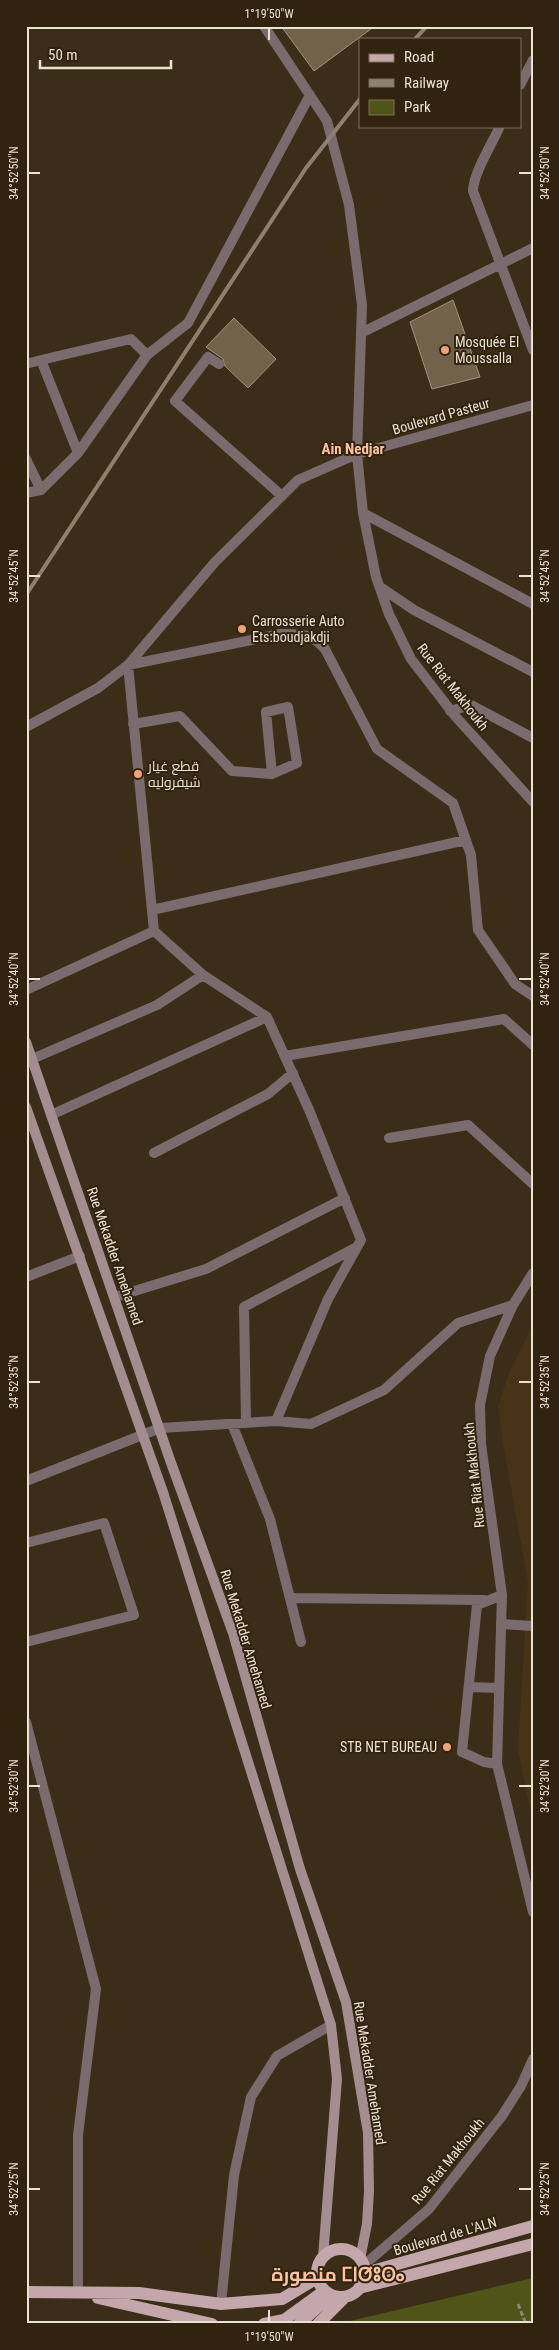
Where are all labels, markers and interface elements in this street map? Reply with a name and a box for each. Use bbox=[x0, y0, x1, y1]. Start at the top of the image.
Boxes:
text: 1°19'50"W bbox=[244, 7, 294, 21]
scale bar bbox=[40, 38, 171, 70]
legend bbox=[359, 38, 522, 128]
text: 50 m bbox=[48, 46, 78, 64]
text: Road bbox=[404, 48, 434, 66]
text: Railway bbox=[404, 74, 449, 92]
text: Park bbox=[404, 98, 431, 116]
text: 34°52'50"N bbox=[7, 146, 21, 200]
text: 34°52'50"N bbox=[538, 146, 552, 200]
place label: Mosquée El Moussalla bbox=[455, 334, 519, 366]
marker: Mosquée El Moussalla bbox=[439, 344, 451, 356]
street label: Boulevard Pasteur bbox=[390, 394, 492, 438]
district label: Ain Nedjar bbox=[321, 440, 385, 458]
text: 34°52'45"N bbox=[7, 549, 21, 603]
text: 34°52'45"N bbox=[538, 549, 552, 603]
place label: Carrosserie Auto Ets:boudjakdji bbox=[252, 613, 344, 645]
marker: Carrosserie Auto Ets:boudjakdji bbox=[236, 623, 248, 635]
street label: Rue Riat Makhoukh bbox=[414, 640, 492, 734]
place label: قطع غيار شيفروليه bbox=[147, 758, 201, 790]
marker: قطع غيار شيفروليه bbox=[132, 768, 144, 780]
text: 34°52'40"N bbox=[7, 952, 21, 1006]
text: 34°52'40"N bbox=[538, 952, 552, 1006]
street label: Rue Mekadder Amehamed bbox=[84, 1185, 146, 1327]
text: 34°52'35"N bbox=[7, 1355, 21, 1409]
text: 34°52'35"N bbox=[538, 1355, 552, 1409]
street label: Rue Riat Makhoukh bbox=[461, 1422, 487, 1528]
street label: Rue Mekadder Amehamed bbox=[217, 1567, 275, 1711]
place label: STB NET BUREAU bbox=[340, 1739, 437, 1755]
marker: STB NET BUREAU bbox=[441, 1741, 453, 1753]
text: 34°52'30"N bbox=[7, 1759, 21, 1813]
text: 34°52'30"N bbox=[538, 1759, 552, 1813]
street label: Rue Mekadder Amehamed bbox=[351, 2000, 389, 2146]
street label: Rue Riat Makhoukh bbox=[408, 2115, 488, 2207]
text: 34°52'25"N bbox=[7, 2162, 21, 2216]
text: 34°52'25"N bbox=[538, 2162, 552, 2216]
street label: Boulevard de L'ALN bbox=[392, 2214, 498, 2258]
district label: منصورة ⵎⵏⵚⵓⵔⴰ bbox=[271, 2263, 405, 2286]
text: 1°19'50"W bbox=[244, 2330, 294, 2344]

